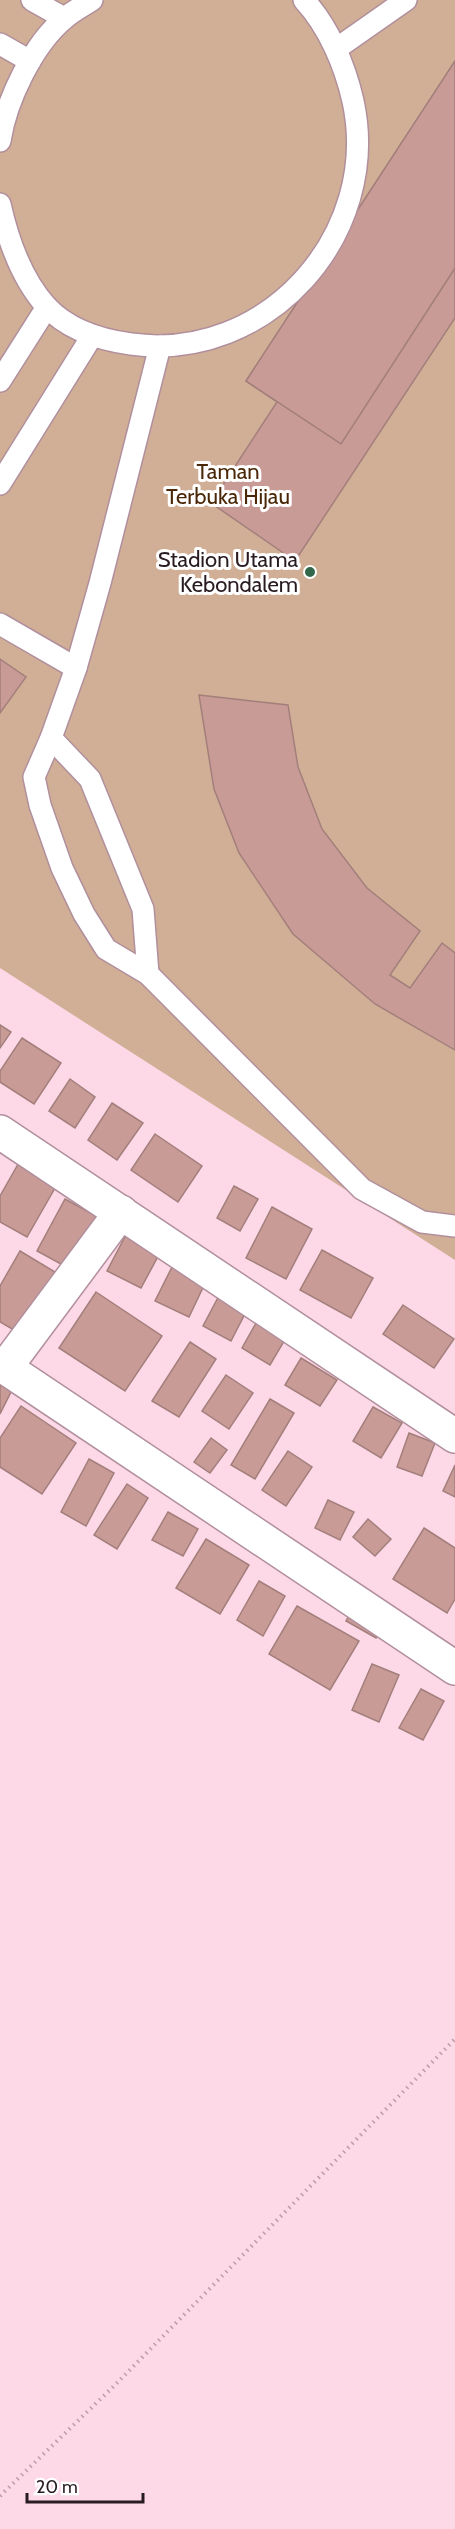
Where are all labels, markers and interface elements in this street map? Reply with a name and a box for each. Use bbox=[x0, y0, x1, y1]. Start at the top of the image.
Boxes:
park label: Taman Terbuka Hijau bbox=[166, 458, 290, 510]
place label: Stadion Utama Kebondalem bbox=[158, 546, 298, 598]
marker: Stadion Utama Kebondalem bbox=[303, 565, 317, 579]
scale bar bbox=[27, 2466, 142, 2504]
text: 20 m bbox=[36, 2476, 78, 2498]

